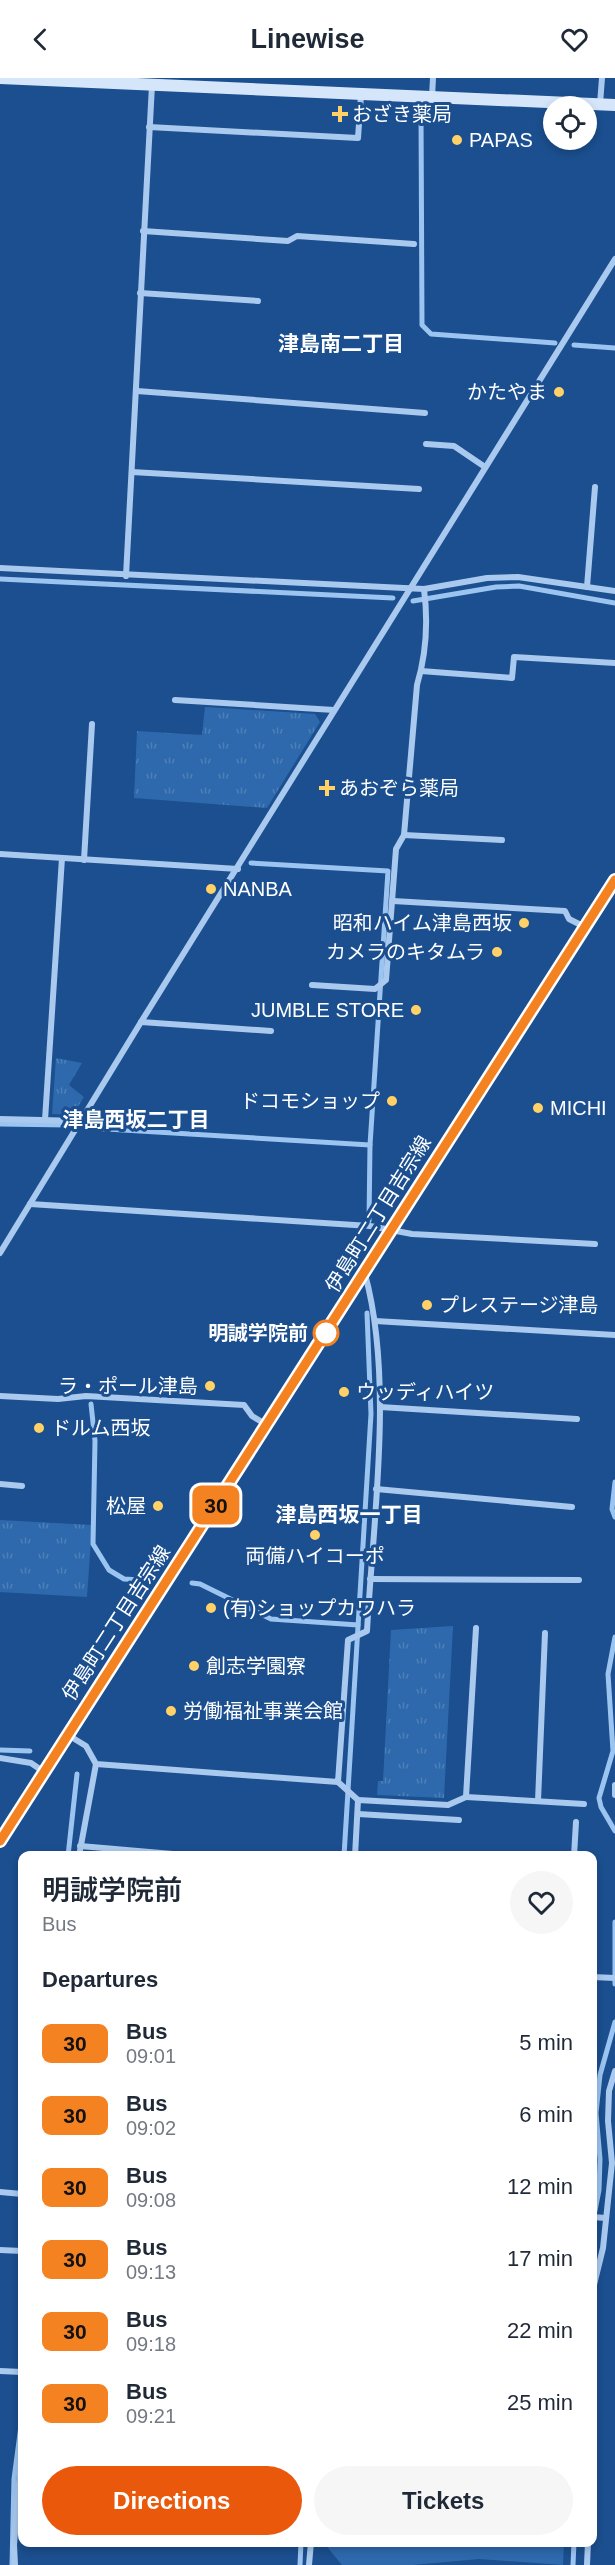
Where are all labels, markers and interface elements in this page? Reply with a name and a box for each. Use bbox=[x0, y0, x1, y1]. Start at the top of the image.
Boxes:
icon: back bbox=[24, 23, 57, 56]
icon: heart bbox=[558, 23, 591, 56]
text: Linewise bbox=[250, 24, 365, 54]
map controls bbox=[543, 96, 597, 150]
button: locate bbox=[543, 96, 597, 150]
place label: おざき薬局 bbox=[352, 103, 452, 125]
marker: おざき薬局 bbox=[333, 107, 347, 121]
place label: PAPAS bbox=[469, 129, 533, 151]
marker: PAPAS bbox=[450, 133, 464, 147]
district label: 津島南二丁目 bbox=[278, 332, 404, 355]
place label: かたやま bbox=[467, 381, 547, 403]
marker: かたやま bbox=[552, 385, 566, 399]
place label: あおぞら薬局 bbox=[339, 777, 459, 799]
marker: あおぞら薬局 bbox=[320, 781, 334, 795]
place label: NANBA bbox=[223, 878, 293, 900]
marker: NANBA bbox=[204, 882, 218, 896]
place label: 昭和ハイム津島西坂 bbox=[333, 912, 512, 934]
marker: 昭和ハイム津島西坂 bbox=[517, 916, 531, 930]
place label: カメラのキタムラ bbox=[326, 941, 485, 963]
marker: カメラのキタムラ bbox=[490, 945, 504, 959]
place label: JUMBLE STORE bbox=[251, 999, 404, 1021]
marker: JUMBLE STORE bbox=[409, 1003, 423, 1017]
place label: ドコモショップ bbox=[240, 1090, 380, 1112]
marker: ドコモショップ bbox=[385, 1094, 399, 1108]
place label: MICHI bbox=[550, 1097, 607, 1119]
marker: MICHI bbox=[531, 1101, 545, 1115]
district label: 津島西坂二丁目 bbox=[63, 1108, 210, 1131]
street label: 伊島町二丁目吉宗線 bbox=[321, 1132, 435, 1296]
place label: プレステージ津島 bbox=[439, 1294, 599, 1316]
marker: プレステージ津島 bbox=[420, 1298, 434, 1312]
marker: 明誠学院前 bbox=[313, 1320, 339, 1346]
place label: 明誠学院前 bbox=[208, 1322, 308, 1344]
place label: ラ・ポール津島 bbox=[58, 1375, 198, 1397]
marker: ラ・ポール津島 bbox=[203, 1379, 217, 1393]
place label: ウッディハイツ bbox=[356, 1381, 494, 1403]
marker: ウッディハイツ bbox=[337, 1385, 351, 1399]
place label: ドルム西坂 bbox=[51, 1417, 151, 1439]
marker: ドルム西坂 bbox=[32, 1421, 46, 1435]
line badge: 30 bbox=[189, 1486, 243, 1524]
text: 30 bbox=[204, 1494, 228, 1517]
place label: 松屋 bbox=[106, 1495, 146, 1517]
marker: 松屋 bbox=[151, 1499, 165, 1513]
district label: 津島西坂一丁目 bbox=[276, 1503, 423, 1526]
marker: 両備ハイコーポ bbox=[308, 1528, 322, 1542]
street label: 伊島町二丁目吉宗線 bbox=[58, 1542, 174, 1704]
place label: 両備ハイコーポ bbox=[245, 1545, 385, 1567]
place label: (有)ショップカワハラ bbox=[223, 1597, 416, 1619]
marker: (有)ショップカワハラ bbox=[204, 1601, 218, 1615]
place label: 創志学園寮 bbox=[206, 1655, 306, 1677]
marker: 創志学園寮 bbox=[187, 1659, 201, 1673]
place label: 労働福祉事業会館 bbox=[183, 1700, 343, 1722]
marker: 労働福祉事業会館 bbox=[164, 1704, 178, 1718]
button: heart bbox=[510, 1871, 573, 1934]
text: 明誠学院前 bbox=[42, 1875, 182, 1906]
text: Bus bbox=[42, 1913, 76, 1935]
text: Departures bbox=[42, 1967, 158, 1992]
text: Bus bbox=[126, 2019, 168, 2044]
text: 5 min bbox=[519, 2030, 573, 2055]
text: 30 bbox=[63, 2032, 87, 2055]
text: 09:01 bbox=[126, 2045, 176, 2067]
text: Bus bbox=[126, 2091, 168, 2116]
text: 6 min bbox=[519, 2102, 573, 2127]
text: 30 bbox=[63, 2104, 87, 2127]
text: 09:02 bbox=[126, 2117, 176, 2139]
text: Bus bbox=[126, 2163, 168, 2188]
text: 12 min bbox=[507, 2174, 573, 2199]
text: 30 bbox=[63, 2176, 87, 2199]
text: 09:08 bbox=[126, 2189, 176, 2211]
text: Bus bbox=[126, 2235, 168, 2260]
text: 17 min bbox=[507, 2246, 573, 2271]
text: 30 bbox=[63, 2248, 87, 2271]
text: 09:13 bbox=[126, 2261, 176, 2283]
text: Bus bbox=[126, 2307, 168, 2332]
text: 22 min bbox=[507, 2318, 573, 2343]
text: 30 bbox=[63, 2320, 87, 2343]
text: 09:18 bbox=[126, 2333, 176, 2355]
text: Bus bbox=[126, 2379, 168, 2404]
text: 25 min bbox=[507, 2390, 573, 2415]
text: 30 bbox=[63, 2392, 87, 2415]
text: 09:21 bbox=[126, 2405, 176, 2427]
button: Directions bbox=[42, 2466, 302, 2535]
button: Tickets bbox=[314, 2466, 573, 2535]

